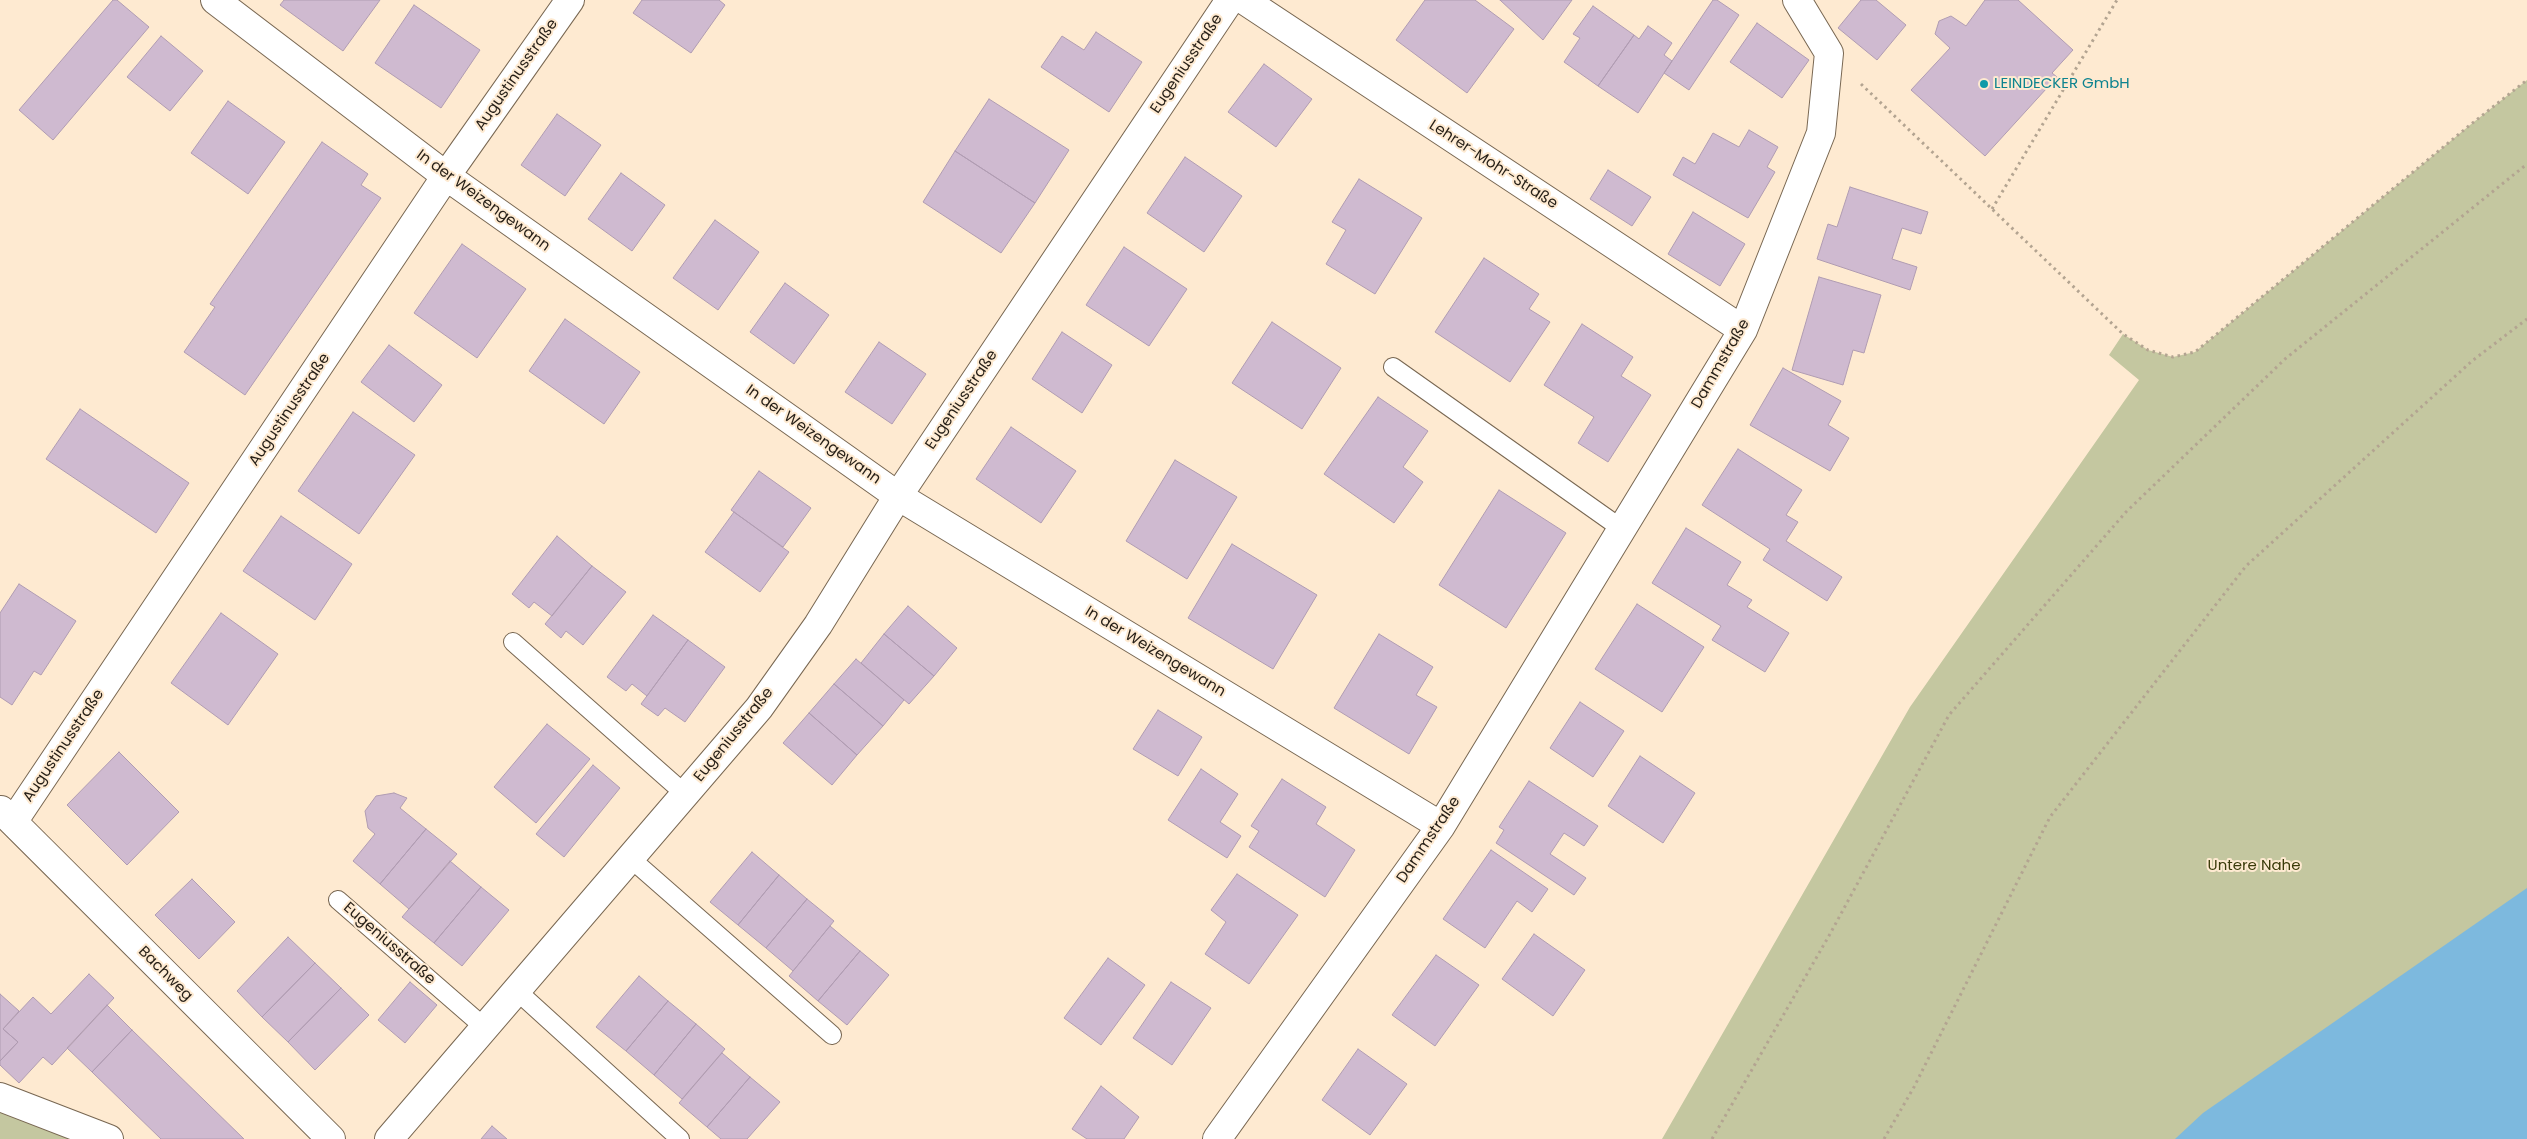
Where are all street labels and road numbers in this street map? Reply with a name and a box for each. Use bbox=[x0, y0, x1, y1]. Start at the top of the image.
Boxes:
street label: Eugeniusstraße bbox=[1147, 11, 1227, 117]
street label: Augustinusstraße bbox=[472, 16, 562, 134]
street label: Lehrer-Mohr-Straße bbox=[1425, 117, 1561, 213]
street label: In der Weizengewann bbox=[413, 146, 553, 256]
street label: Dammstraße bbox=[1688, 316, 1754, 412]
street label: Eugeniusstraße bbox=[922, 347, 1002, 453]
street label: Augustinusstraße bbox=[246, 350, 334, 470]
street label: In der Weizengewann bbox=[742, 382, 884, 488]
street label: In der Weizengewann bbox=[1081, 603, 1229, 701]
street label: Eugeniusstraße bbox=[691, 684, 777, 786]
street label: Augustinusstraße bbox=[20, 686, 108, 806]
street label: Dammstraße bbox=[1394, 793, 1464, 887]
street label: Eugeniusstraße bbox=[339, 899, 439, 989]
street label: Bachweg bbox=[134, 943, 196, 1005]

